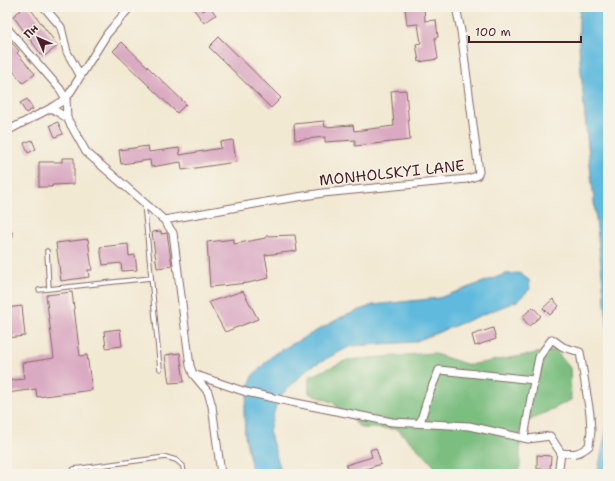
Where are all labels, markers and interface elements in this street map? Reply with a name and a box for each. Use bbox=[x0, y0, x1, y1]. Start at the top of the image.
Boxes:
north arrow bbox=[18, 18, 58, 58]
scale bar bbox=[469, 18, 581, 44]
text: Пн bbox=[21, 21, 42, 42]
text: 100 m bbox=[475, 24, 511, 40]
street label: MONHOLSKYI LANE bbox=[318, 155, 466, 191]

